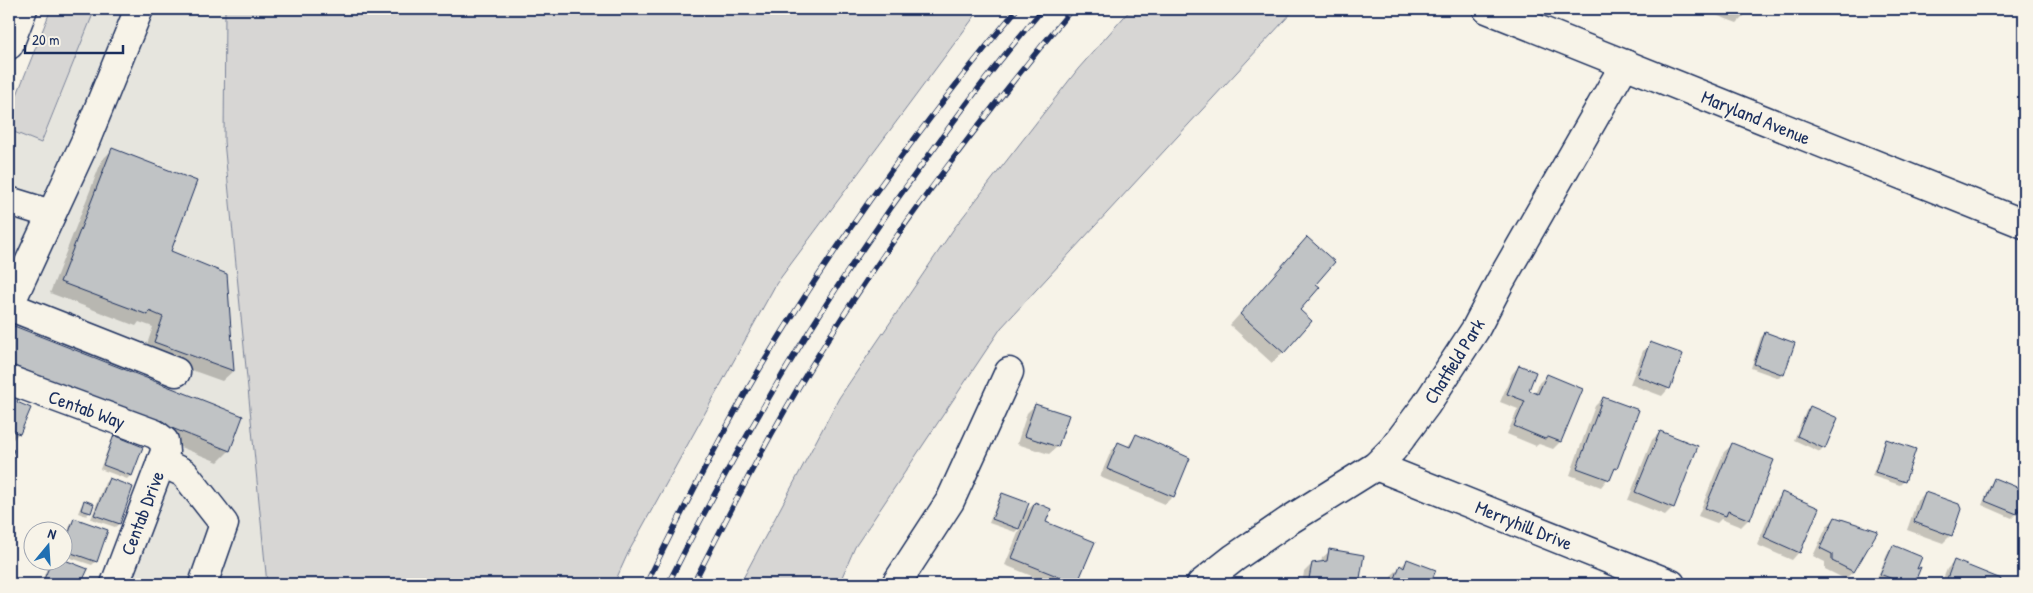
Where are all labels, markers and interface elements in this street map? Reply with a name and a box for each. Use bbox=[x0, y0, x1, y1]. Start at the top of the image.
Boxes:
scale bar bbox=[25, 22, 122, 54]
text: 20 m bbox=[32, 29, 59, 50]
street label: Maryland Avenue bbox=[1698, 83, 1815, 151]
street label: Chatfield Park bbox=[1417, 313, 1491, 409]
street label: Centab Way bbox=[45, 383, 129, 435]
street label: Centab Drive bbox=[114, 467, 170, 559]
street label: Merryhill Drive bbox=[1472, 494, 1577, 556]
north arrow bbox=[22, 520, 72, 570]
text: N bbox=[46, 523, 59, 544]

